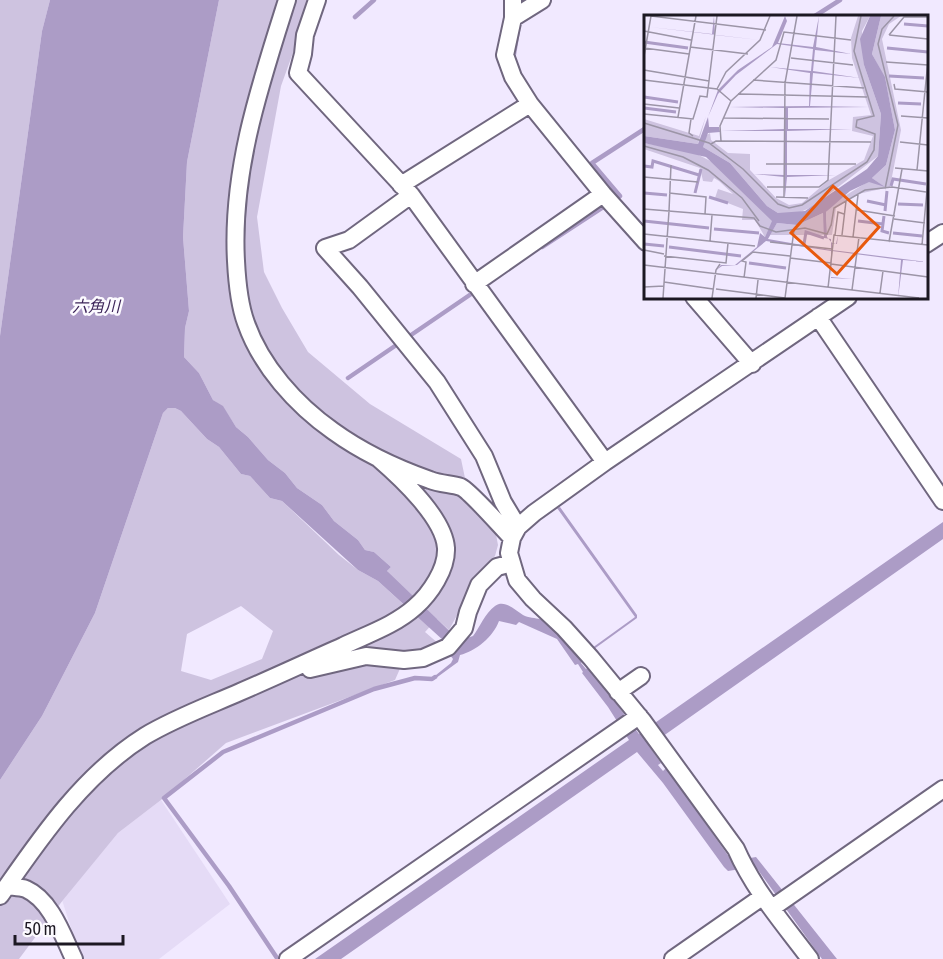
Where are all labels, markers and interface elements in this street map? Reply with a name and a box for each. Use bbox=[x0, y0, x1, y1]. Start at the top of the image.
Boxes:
inset map bbox=[644, 15, 928, 298]
water label: 六角川 bbox=[72, 297, 122, 315]
scale bar bbox=[15, 908, 123, 946]
text: 50 m bbox=[24, 918, 56, 939]

